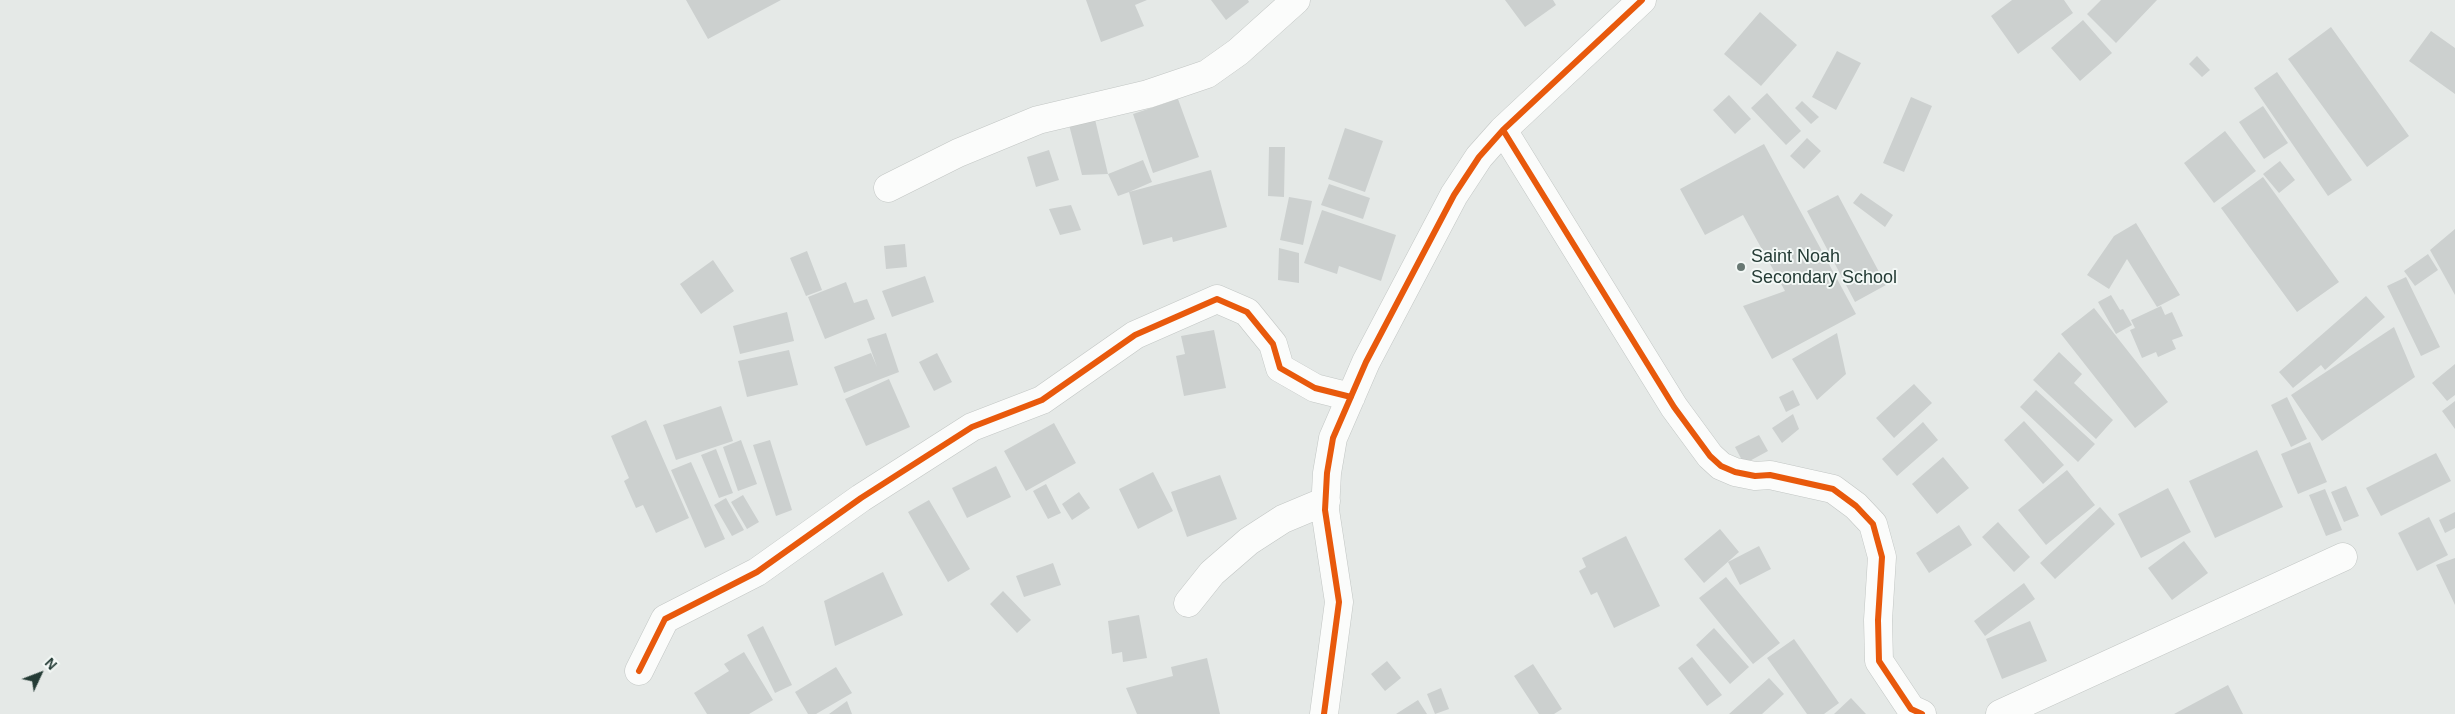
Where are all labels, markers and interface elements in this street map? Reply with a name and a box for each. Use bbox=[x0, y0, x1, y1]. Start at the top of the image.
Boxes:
place label: Saint Noah Secondary School bbox=[1751, 246, 1897, 288]
marker: Saint Noah Secondary School bbox=[1735, 261, 1747, 273]
north arrow bbox=[15, 649, 65, 699]
text: N bbox=[42, 655, 60, 673]

